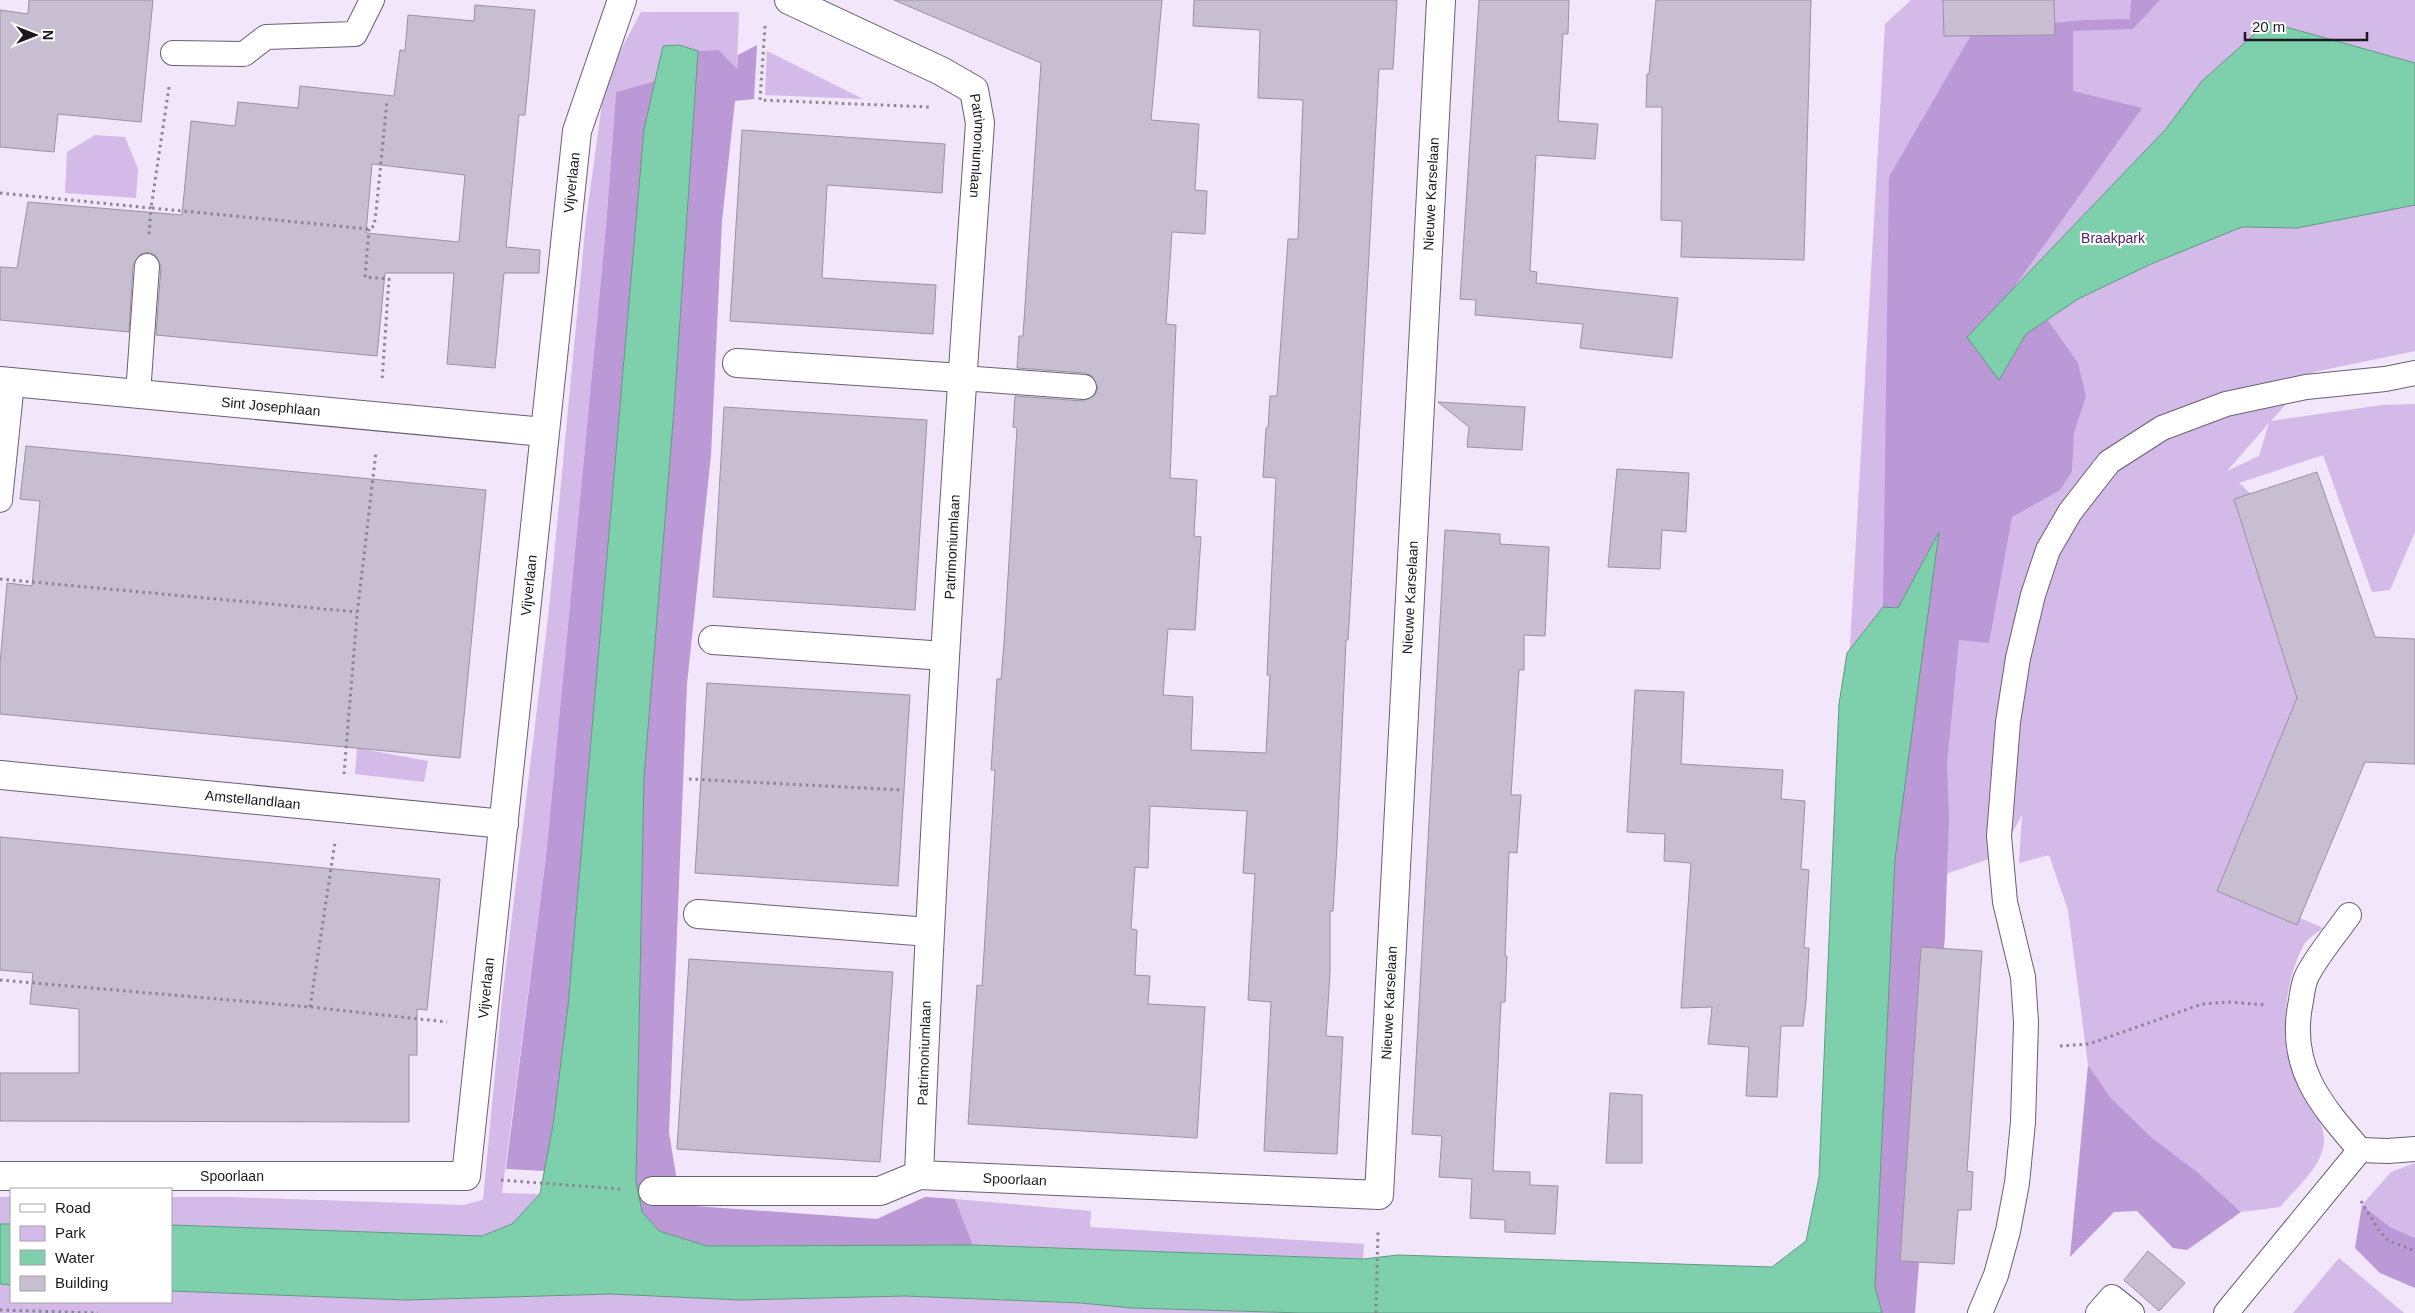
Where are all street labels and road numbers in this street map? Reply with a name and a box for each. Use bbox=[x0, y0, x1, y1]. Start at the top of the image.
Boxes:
street label: Patrimoniumlaan bbox=[967, 92, 988, 199]
street label: Nieuwe Karselaan bbox=[1420, 137, 1442, 251]
street label: Vijverlaan bbox=[560, 151, 583, 214]
street label: Sint Josephlaan bbox=[220, 394, 321, 419]
street label: Patrimoniumlaan bbox=[941, 494, 963, 600]
street label: Nieuwe Karselaan bbox=[1399, 540, 1421, 655]
street label: Vijverlaan bbox=[518, 554, 540, 617]
street label: Amstellandlaan bbox=[204, 787, 301, 812]
street label: Nieuwe Karselaan bbox=[1378, 946, 1400, 1060]
street label: Vijverlaan bbox=[475, 957, 497, 1019]
street label: Patrimoniumlaan bbox=[914, 1000, 934, 1106]
street label: Spoorlaan bbox=[200, 1168, 264, 1184]
street label: Spoorlaan bbox=[982, 1170, 1047, 1189]

